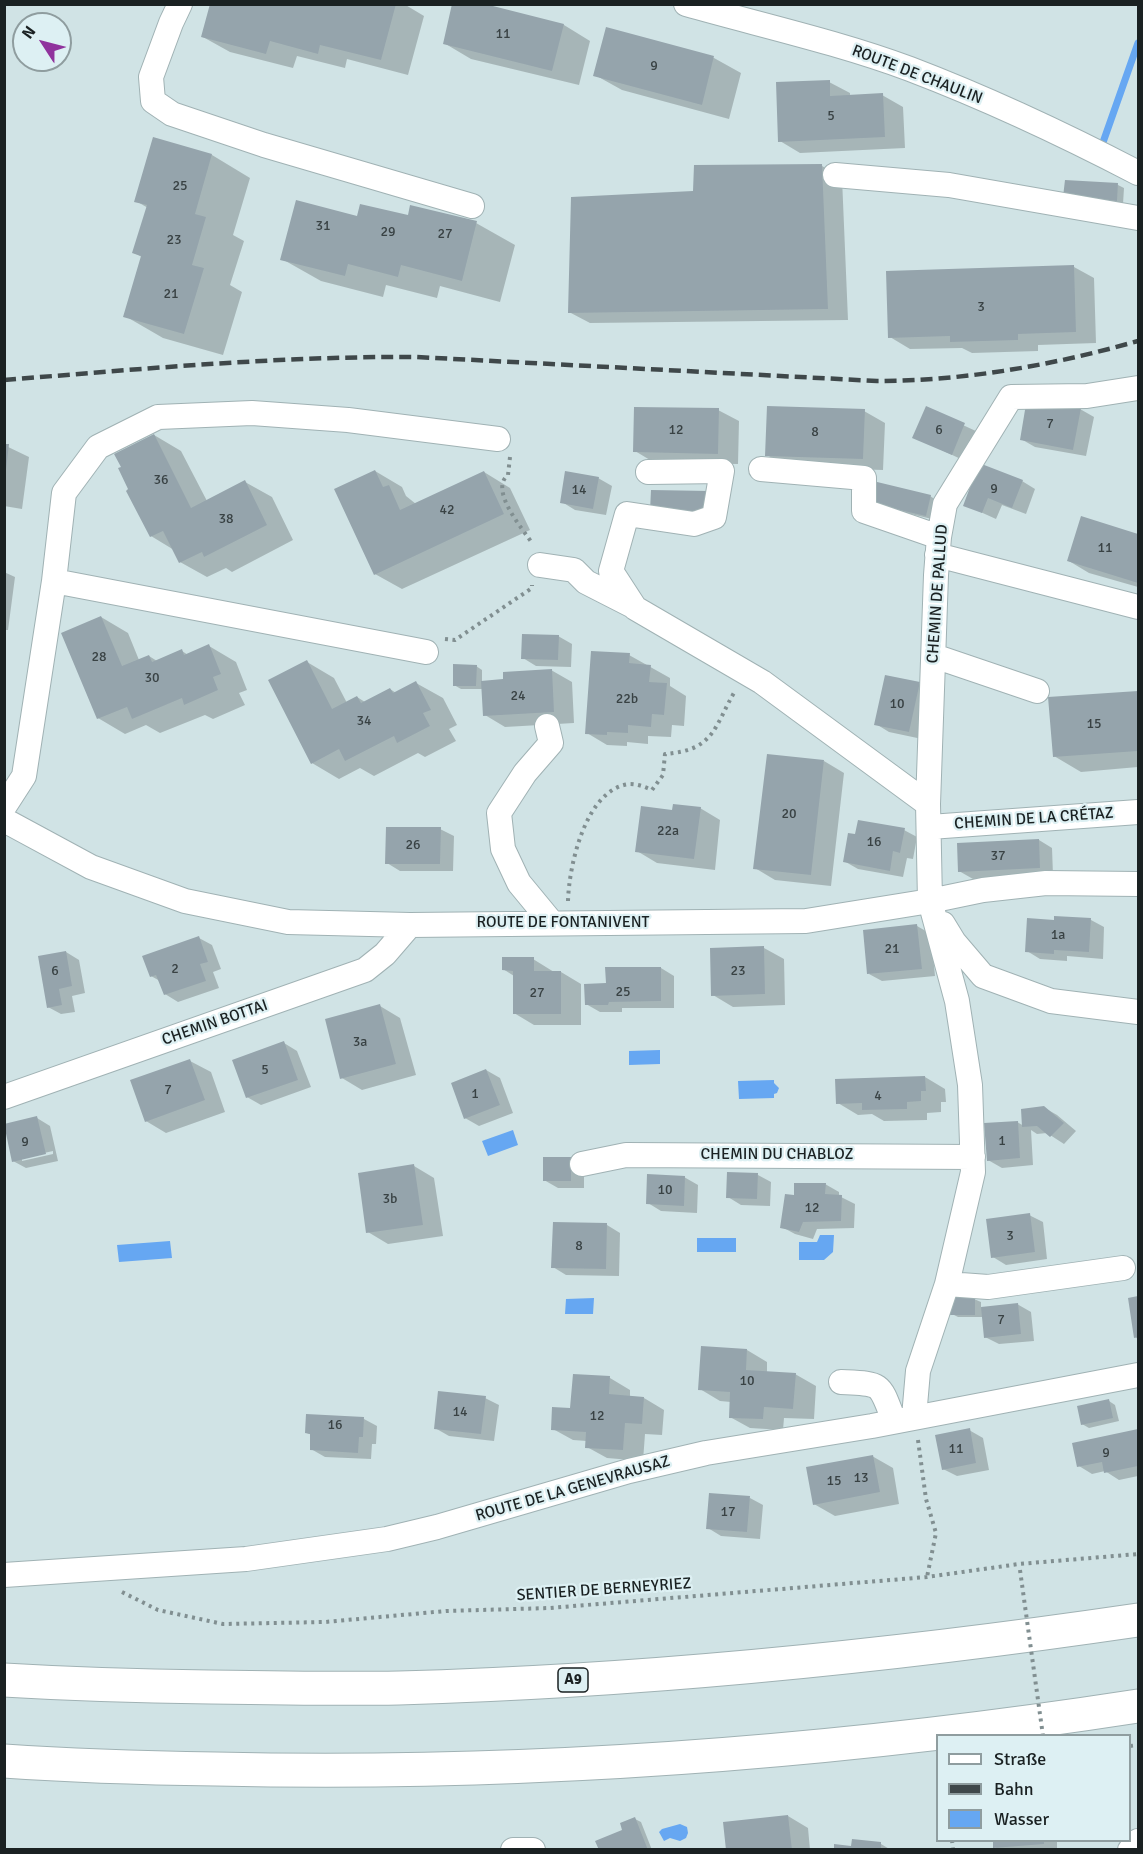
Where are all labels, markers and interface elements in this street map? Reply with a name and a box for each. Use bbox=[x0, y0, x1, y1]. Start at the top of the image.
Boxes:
north arrow bbox=[12, 12, 72, 72]
text: N bbox=[18, 22, 40, 43]
house number: 11 bbox=[495, 26, 511, 42]
street label: ROUTE DE CHAULIN bbox=[849, 41, 985, 109]
house number: 9 bbox=[650, 58, 658, 74]
house number: 5 bbox=[827, 108, 835, 124]
house number: 25 bbox=[172, 178, 188, 194]
house number: 31 bbox=[315, 218, 331, 234]
house number: 29 bbox=[380, 224, 396, 240]
house number: 27 bbox=[437, 226, 453, 242]
house number: 23 bbox=[166, 232, 182, 248]
house number: 21 bbox=[163, 286, 179, 302]
house number: 3 bbox=[977, 299, 985, 315]
house number: 7 bbox=[1046, 416, 1054, 432]
house number: 12 bbox=[668, 422, 684, 438]
house number: 6 bbox=[935, 422, 943, 438]
house number: 8 bbox=[811, 424, 819, 440]
house number: 36 bbox=[153, 472, 169, 488]
house number: 9 bbox=[990, 481, 998, 497]
house number: 14 bbox=[571, 482, 587, 498]
house number: 42 bbox=[439, 502, 455, 518]
house number: 38 bbox=[218, 511, 234, 527]
street label: CHEMIN DE PALLUD bbox=[924, 524, 952, 664]
house number: 11 bbox=[1097, 540, 1113, 556]
house number: 28 bbox=[91, 649, 107, 665]
house number: 30 bbox=[144, 670, 160, 686]
house number: 24 bbox=[510, 688, 526, 704]
house number: 22b bbox=[616, 691, 638, 707]
house number: 10 bbox=[889, 696, 905, 712]
house number: 34 bbox=[356, 713, 372, 729]
house number: 15 bbox=[1086, 716, 1102, 732]
street label: CHEMIN DE LA CRÉTAZ bbox=[954, 804, 1114, 834]
house number: 20 bbox=[781, 806, 797, 822]
house number: 22a bbox=[657, 823, 679, 839]
house number: 16 bbox=[866, 834, 882, 850]
house number: 26 bbox=[405, 837, 421, 853]
house number: 37 bbox=[990, 848, 1006, 864]
street label: ROUTE DE FONTANIVENT bbox=[477, 913, 649, 933]
house number: 1a bbox=[1051, 927, 1065, 943]
house number: 21 bbox=[884, 941, 900, 957]
house number: 2 bbox=[171, 961, 179, 977]
house number: 6 bbox=[51, 963, 59, 979]
house number: 23 bbox=[730, 963, 746, 979]
house number: 25 bbox=[615, 984, 631, 1000]
house number: 27 bbox=[529, 985, 545, 1001]
street label: CHEMIN BOTTAI bbox=[159, 996, 271, 1050]
house number: 3a bbox=[353, 1034, 367, 1050]
house number: 5 bbox=[261, 1062, 269, 1078]
house number: 7 bbox=[164, 1082, 172, 1098]
house number: 1 bbox=[471, 1086, 479, 1102]
house number: 4 bbox=[874, 1088, 882, 1104]
house number: 1 bbox=[998, 1133, 1006, 1149]
house number: 9 bbox=[21, 1134, 29, 1150]
street label: CHEMIN DU CHABLOZ bbox=[700, 1145, 854, 1165]
house number: 10 bbox=[657, 1182, 673, 1198]
house number: 3b bbox=[383, 1191, 397, 1207]
house number: 12 bbox=[804, 1200, 820, 1216]
house number: 3 bbox=[1006, 1228, 1014, 1244]
house number: 8 bbox=[575, 1238, 583, 1254]
house number: 7 bbox=[997, 1312, 1005, 1328]
house number: 10 bbox=[739, 1373, 755, 1389]
house number: 14 bbox=[452, 1404, 468, 1420]
house number: 12 bbox=[589, 1408, 605, 1424]
house number: 16 bbox=[327, 1417, 343, 1433]
house number: 11 bbox=[948, 1441, 964, 1457]
house number: 9 bbox=[1102, 1445, 1110, 1461]
street label: ROUTE DE LA GENEVRAUSAZ bbox=[474, 1452, 672, 1526]
house number: 13 bbox=[853, 1470, 869, 1486]
house number: 15 bbox=[826, 1473, 842, 1489]
house number: 17 bbox=[720, 1504, 736, 1520]
street label: SENTIER DE BERNEYRIEZ bbox=[516, 1574, 692, 1606]
road number: A9 bbox=[558, 1668, 588, 1692]
legend bbox=[936, 1734, 1131, 1842]
text: Straße bbox=[994, 1748, 1046, 1770]
text: Bahn bbox=[994, 1778, 1034, 1800]
text: Wasser bbox=[994, 1808, 1049, 1830]

